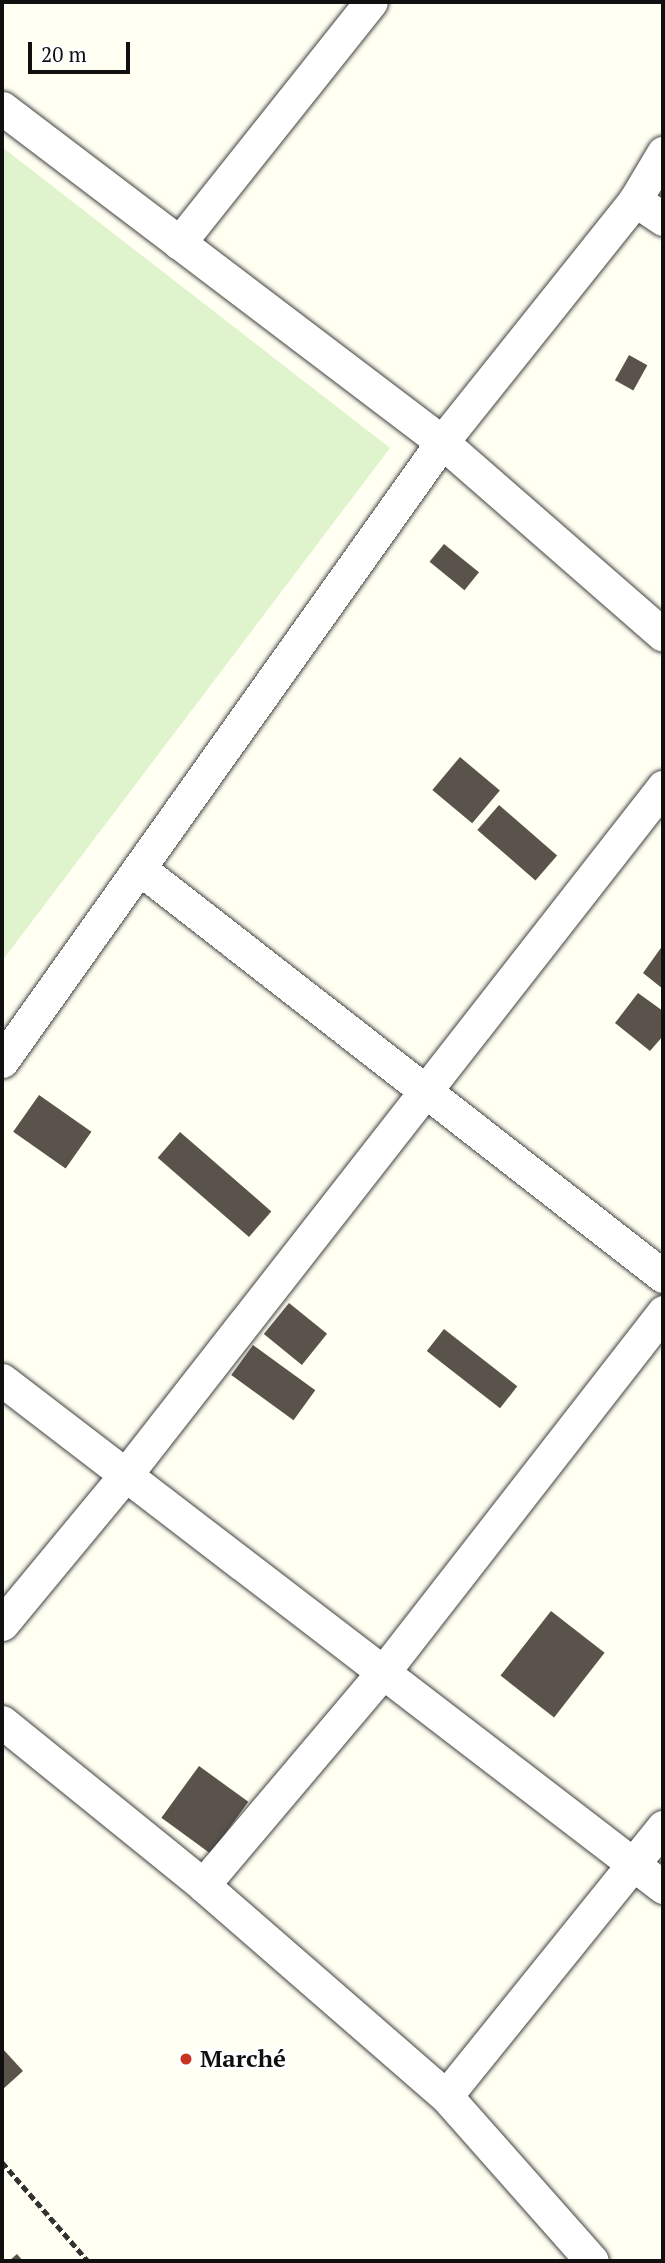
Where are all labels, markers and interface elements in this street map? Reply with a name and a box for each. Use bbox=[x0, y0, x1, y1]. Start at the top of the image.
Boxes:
scale bar bbox=[32, 28, 133, 72]
text: 20 m bbox=[41, 40, 87, 68]
place label: Marché bbox=[200, 2045, 286, 2073]
marker: Marché bbox=[178, 2051, 194, 2067]

